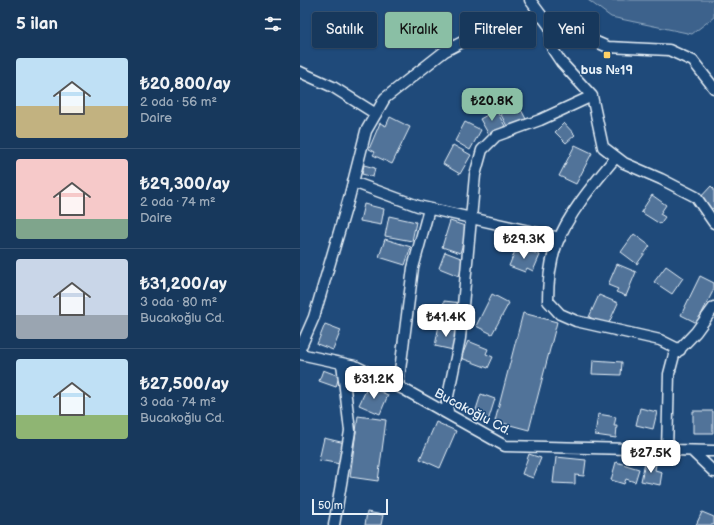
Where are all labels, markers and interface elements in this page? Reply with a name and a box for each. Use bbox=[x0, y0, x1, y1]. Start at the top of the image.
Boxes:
chip: Satılık bbox=[312, 12, 377, 48]
chip: Kiralık bbox=[385, 12, 452, 48]
chip: Filtreler bbox=[460, 12, 536, 48]
chip: Yeni bbox=[544, 12, 599, 48]
icon: filters bbox=[262, 13, 284, 35]
text: 5 ilan bbox=[16, 14, 58, 34]
marker: bus №19 bbox=[602, 50, 612, 60]
place label: bus №19 bbox=[581, 62, 633, 78]
icon: home bbox=[48, 74, 96, 122]
text: ₺20,800/ay bbox=[140, 74, 230, 94]
pin: ₺20.8K bbox=[459, 88, 525, 122]
text: ₺20.8K bbox=[471, 93, 513, 109]
text: 2 oda · 56 m² bbox=[140, 94, 217, 110]
text: Daire bbox=[140, 110, 172, 126]
text: ₺29,300/ay bbox=[140, 174, 230, 194]
icon: home bbox=[48, 175, 96, 223]
text: 2 oda · 74 m² bbox=[140, 194, 216, 210]
text: Daire bbox=[140, 210, 172, 226]
pin: ₺29.3K bbox=[491, 226, 557, 260]
text: ₺29.3K bbox=[503, 231, 545, 247]
text: ₺31,200/ay bbox=[140, 274, 227, 294]
icon: home bbox=[48, 275, 96, 323]
text: 3 oda · 80 m² bbox=[140, 294, 217, 310]
pin: ₺41.4K bbox=[413, 304, 479, 338]
text: ₺41.4K bbox=[426, 309, 466, 325]
text: Bucakoğlu Cd. bbox=[140, 310, 224, 326]
pin: ₺31.2K bbox=[341, 366, 407, 400]
text: ₺31.2K bbox=[354, 371, 394, 387]
text: ₺27,500/ay bbox=[140, 374, 229, 394]
icon: home bbox=[48, 375, 96, 423]
street label: Bucakoğlu Cd. bbox=[432, 385, 514, 439]
text: 3 oda · 74 m² bbox=[140, 394, 216, 410]
text: Bucakoğlu Cd. bbox=[140, 410, 224, 426]
pin: ₺27.5K bbox=[618, 440, 684, 474]
text: ₺27.5K bbox=[630, 445, 672, 461]
scale bar bbox=[312, 497, 388, 516]
text: 50 m bbox=[318, 499, 343, 512]

